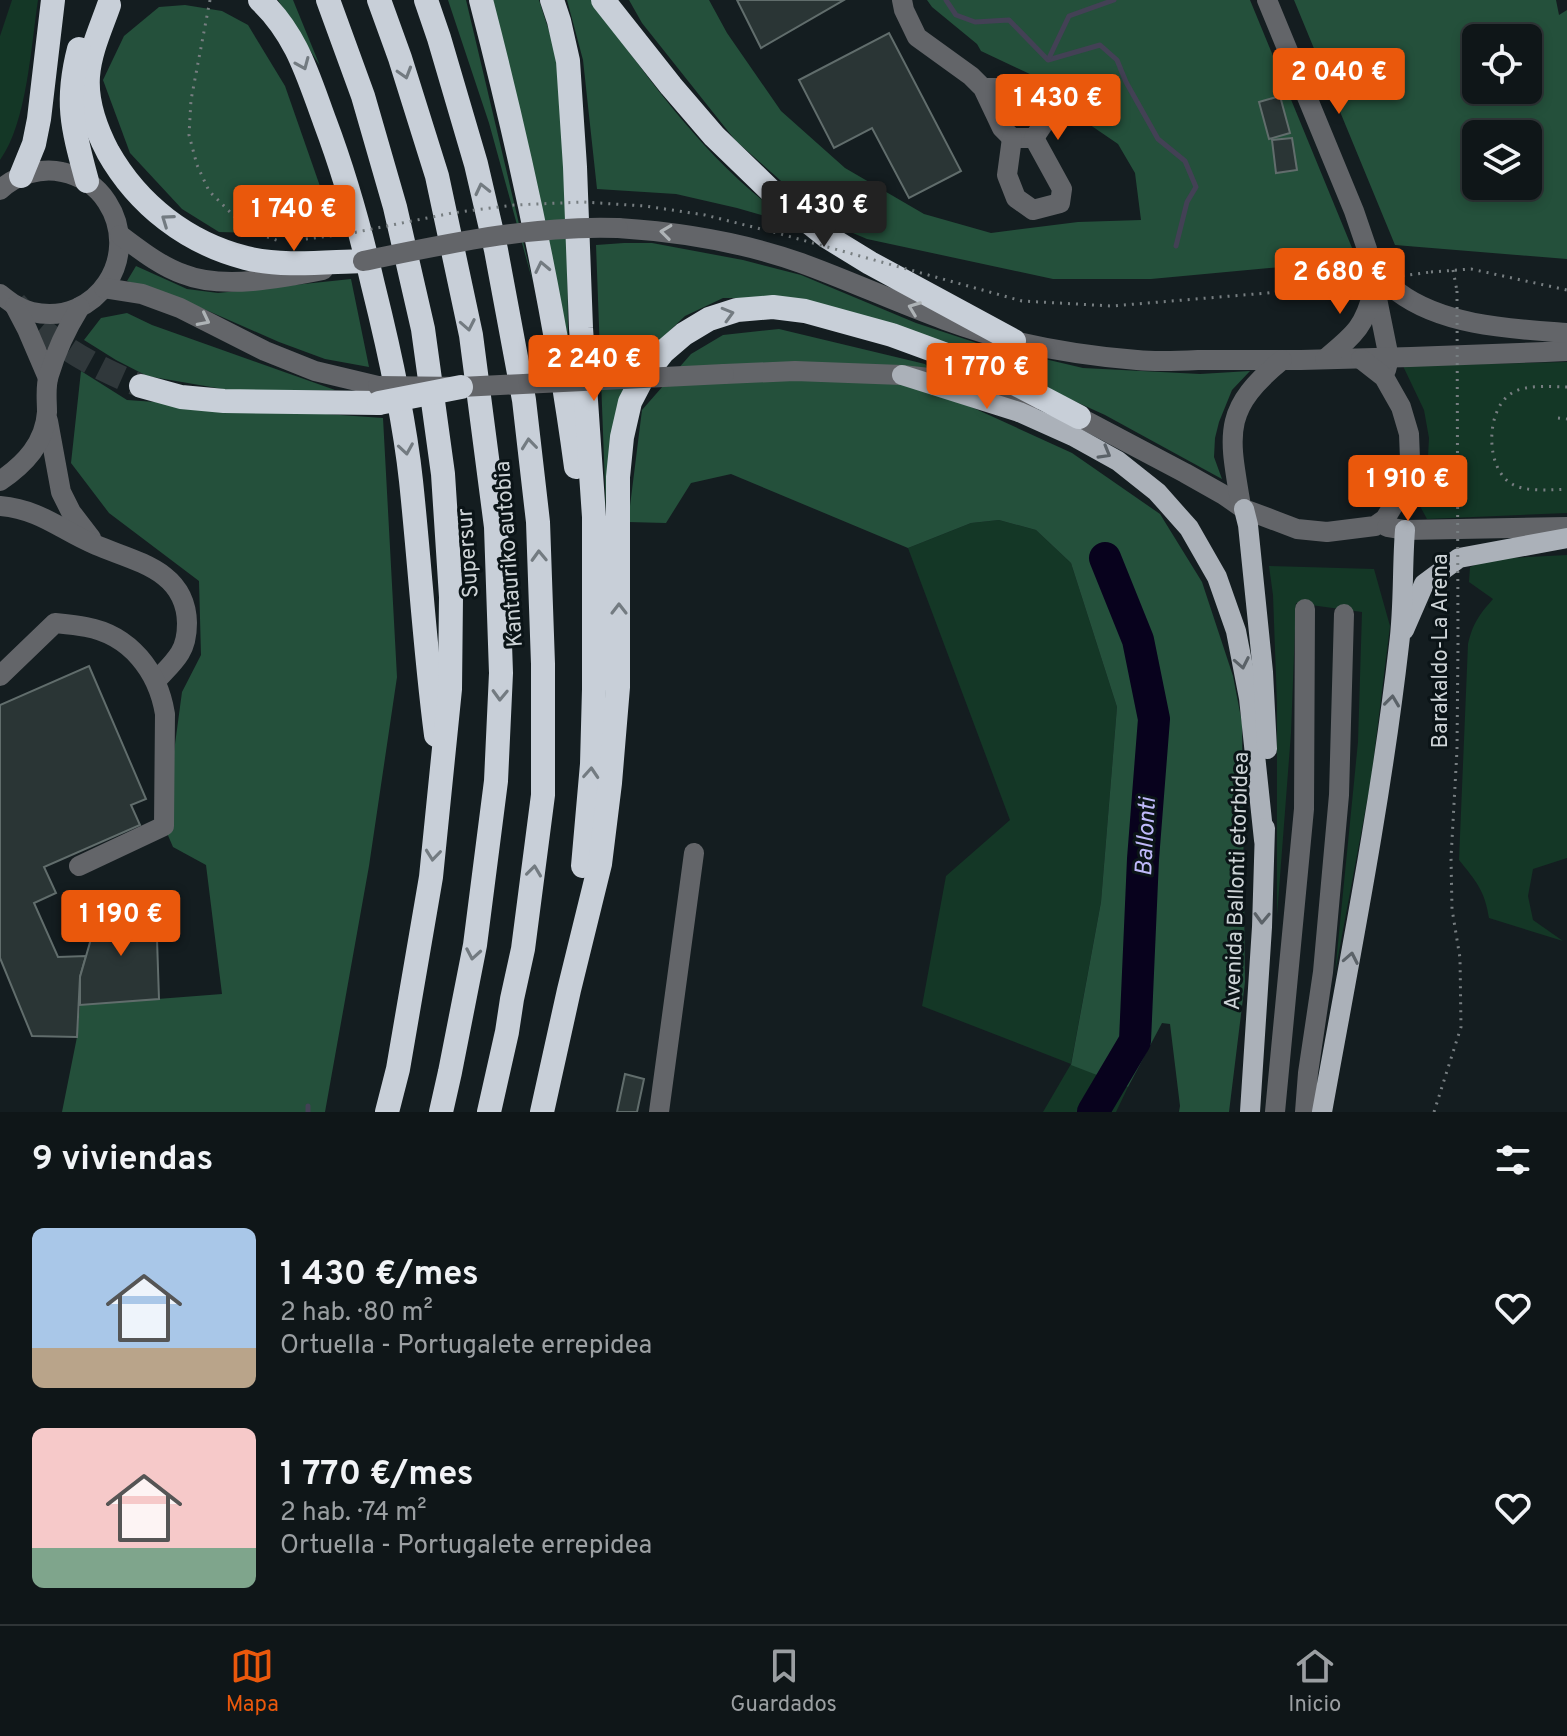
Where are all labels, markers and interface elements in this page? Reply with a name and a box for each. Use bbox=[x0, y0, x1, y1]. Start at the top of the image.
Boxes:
map controls bbox=[1462, 24, 1542, 200]
button: locate bbox=[1462, 24, 1542, 104]
pin: 2 040 € bbox=[1265, 48, 1413, 116]
one-way arrow bbox=[293, 56, 309, 70]
text: 2 040 € bbox=[1291, 57, 1387, 90]
one-way arrow bbox=[396, 66, 412, 80]
pin: 1 430 € bbox=[984, 74, 1132, 142]
text: 1 430 € bbox=[1014, 83, 1102, 116]
button: layers bbox=[1462, 120, 1542, 200]
pin: 1 430 € bbox=[750, 181, 898, 249]
one-way arrow bbox=[474, 183, 491, 196]
pin: 1 740 € bbox=[220, 185, 368, 253]
text: 1 430 € bbox=[780, 190, 868, 223]
text: 1 740 € bbox=[251, 194, 337, 227]
one-way arrow bbox=[161, 215, 176, 230]
one-way arrow bbox=[659, 224, 673, 241]
pin: 2 680 € bbox=[1266, 248, 1414, 316]
text: 2 680 € bbox=[1293, 257, 1387, 290]
one-way arrow bbox=[534, 260, 551, 274]
one-way arrow bbox=[908, 301, 922, 318]
one-way arrow bbox=[720, 307, 734, 323]
one-way arrow bbox=[196, 310, 211, 325]
one-way arrow bbox=[459, 319, 476, 332]
pin: 2 240 € bbox=[520, 335, 668, 403]
pin: 1 770 € bbox=[913, 343, 1061, 411]
text: 2 240 € bbox=[546, 344, 642, 377]
text: 1 770 € bbox=[945, 352, 1029, 385]
one-way arrow bbox=[521, 438, 538, 451]
one-way arrow bbox=[397, 443, 414, 456]
one-way arrow bbox=[1096, 443, 1111, 459]
pin: 1 910 € bbox=[1334, 455, 1482, 523]
street label: Kantauriko autobia bbox=[490, 460, 530, 648]
text: 1 910 € bbox=[1366, 464, 1450, 497]
street label: Supersur bbox=[452, 507, 486, 599]
one-way arrow bbox=[531, 549, 548, 562]
street label: Barakaldo-La Arena bbox=[1428, 553, 1455, 749]
one-way arrow bbox=[610, 602, 628, 615]
one-way arrow bbox=[1233, 657, 1250, 670]
one-way arrow bbox=[491, 689, 508, 702]
one-way arrow bbox=[1383, 694, 1400, 708]
street label: Avenida Ballonti etorbidea bbox=[1220, 751, 1256, 1011]
one-way arrow bbox=[582, 766, 599, 779]
water label: Ballonti bbox=[1130, 796, 1164, 877]
one-way arrow bbox=[425, 849, 442, 862]
one-way arrow bbox=[526, 864, 543, 877]
pin: 1 190 € bbox=[47, 890, 195, 958]
text: 1 190 € bbox=[79, 899, 163, 932]
one-way arrow bbox=[1254, 912, 1271, 925]
one-way arrow bbox=[466, 947, 483, 960]
one-way arrow bbox=[1342, 952, 1359, 965]
icon: filters bbox=[1491, 1138, 1535, 1182]
text: 9 viviendas bbox=[32, 1139, 213, 1182]
text: 1 430 €/mes bbox=[280, 1254, 479, 1297]
icon: home bbox=[96, 1260, 192, 1356]
icon: heart bbox=[1491, 1286, 1535, 1330]
text: 2 hab. · 80 m² bbox=[280, 1297, 433, 1330]
text: Ortuella - Portugalete errepidea bbox=[280, 1330, 652, 1363]
text: 1 770 €/mes bbox=[280, 1454, 474, 1497]
icon: home bbox=[96, 1460, 192, 1556]
icon: heart bbox=[1491, 1486, 1535, 1530]
text: 2 hab. · 74 m² bbox=[280, 1497, 427, 1530]
text: Ortuella - Portugalete errepidea bbox=[280, 1530, 652, 1563]
tab: Mapa bbox=[226, 1644, 279, 1719]
tab: Guardados bbox=[730, 1644, 837, 1719]
tab: Inicio bbox=[1288, 1644, 1341, 1719]

